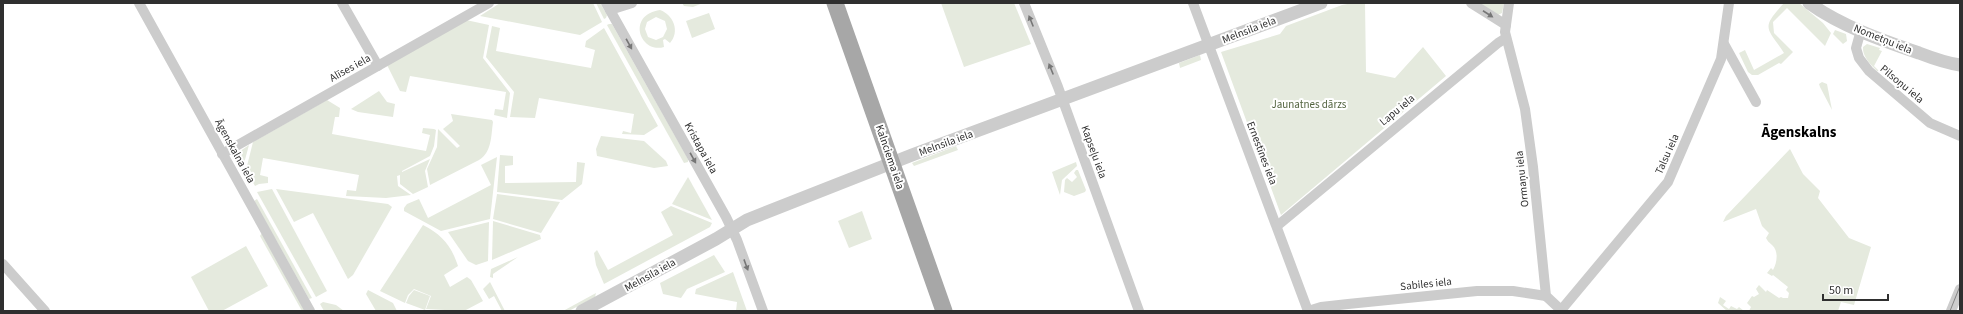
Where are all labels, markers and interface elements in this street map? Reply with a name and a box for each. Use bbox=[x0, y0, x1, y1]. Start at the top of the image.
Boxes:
one-way arrow bbox=[1482, 11, 1494, 18]
street label: Melnsila iela bbox=[1220, 13, 1278, 47]
one-way arrow bbox=[1028, 15, 1034, 27]
street label: Nometņu iela bbox=[1851, 20, 1915, 58]
one-way arrow bbox=[626, 38, 632, 50]
street label: Alīses iela bbox=[327, 51, 373, 85]
street label: Pilsoņu iela bbox=[1877, 61, 1927, 107]
one-way arrow bbox=[1047, 62, 1053, 74]
street label: Lapu iela bbox=[1376, 91, 1418, 129]
park label: Jaunatnes dārzs bbox=[1272, 97, 1347, 112]
street label: Āgenskalna iela bbox=[211, 116, 259, 186]
street label: Ernestīnes iela bbox=[1243, 119, 1281, 187]
street label: Kristapa iela bbox=[681, 120, 721, 176]
district label: Āgenskalns bbox=[1761, 122, 1837, 143]
street label: Kalnciema iela bbox=[872, 123, 908, 191]
street label: Kapseļu iela bbox=[1077, 123, 1111, 181]
street label: Melnsila iela bbox=[917, 126, 975, 160]
street label: Talsu iela bbox=[1651, 131, 1683, 177]
street label: Ormaņu iela bbox=[1512, 150, 1532, 208]
one-way arrow bbox=[689, 152, 696, 163]
street label: Melnsila iela bbox=[622, 255, 678, 295]
one-way arrow bbox=[743, 259, 749, 271]
street label: Sabiles iela bbox=[1399, 274, 1453, 294]
scale bar bbox=[1823, 276, 1888, 302]
text: 50 m bbox=[1829, 282, 1853, 299]

